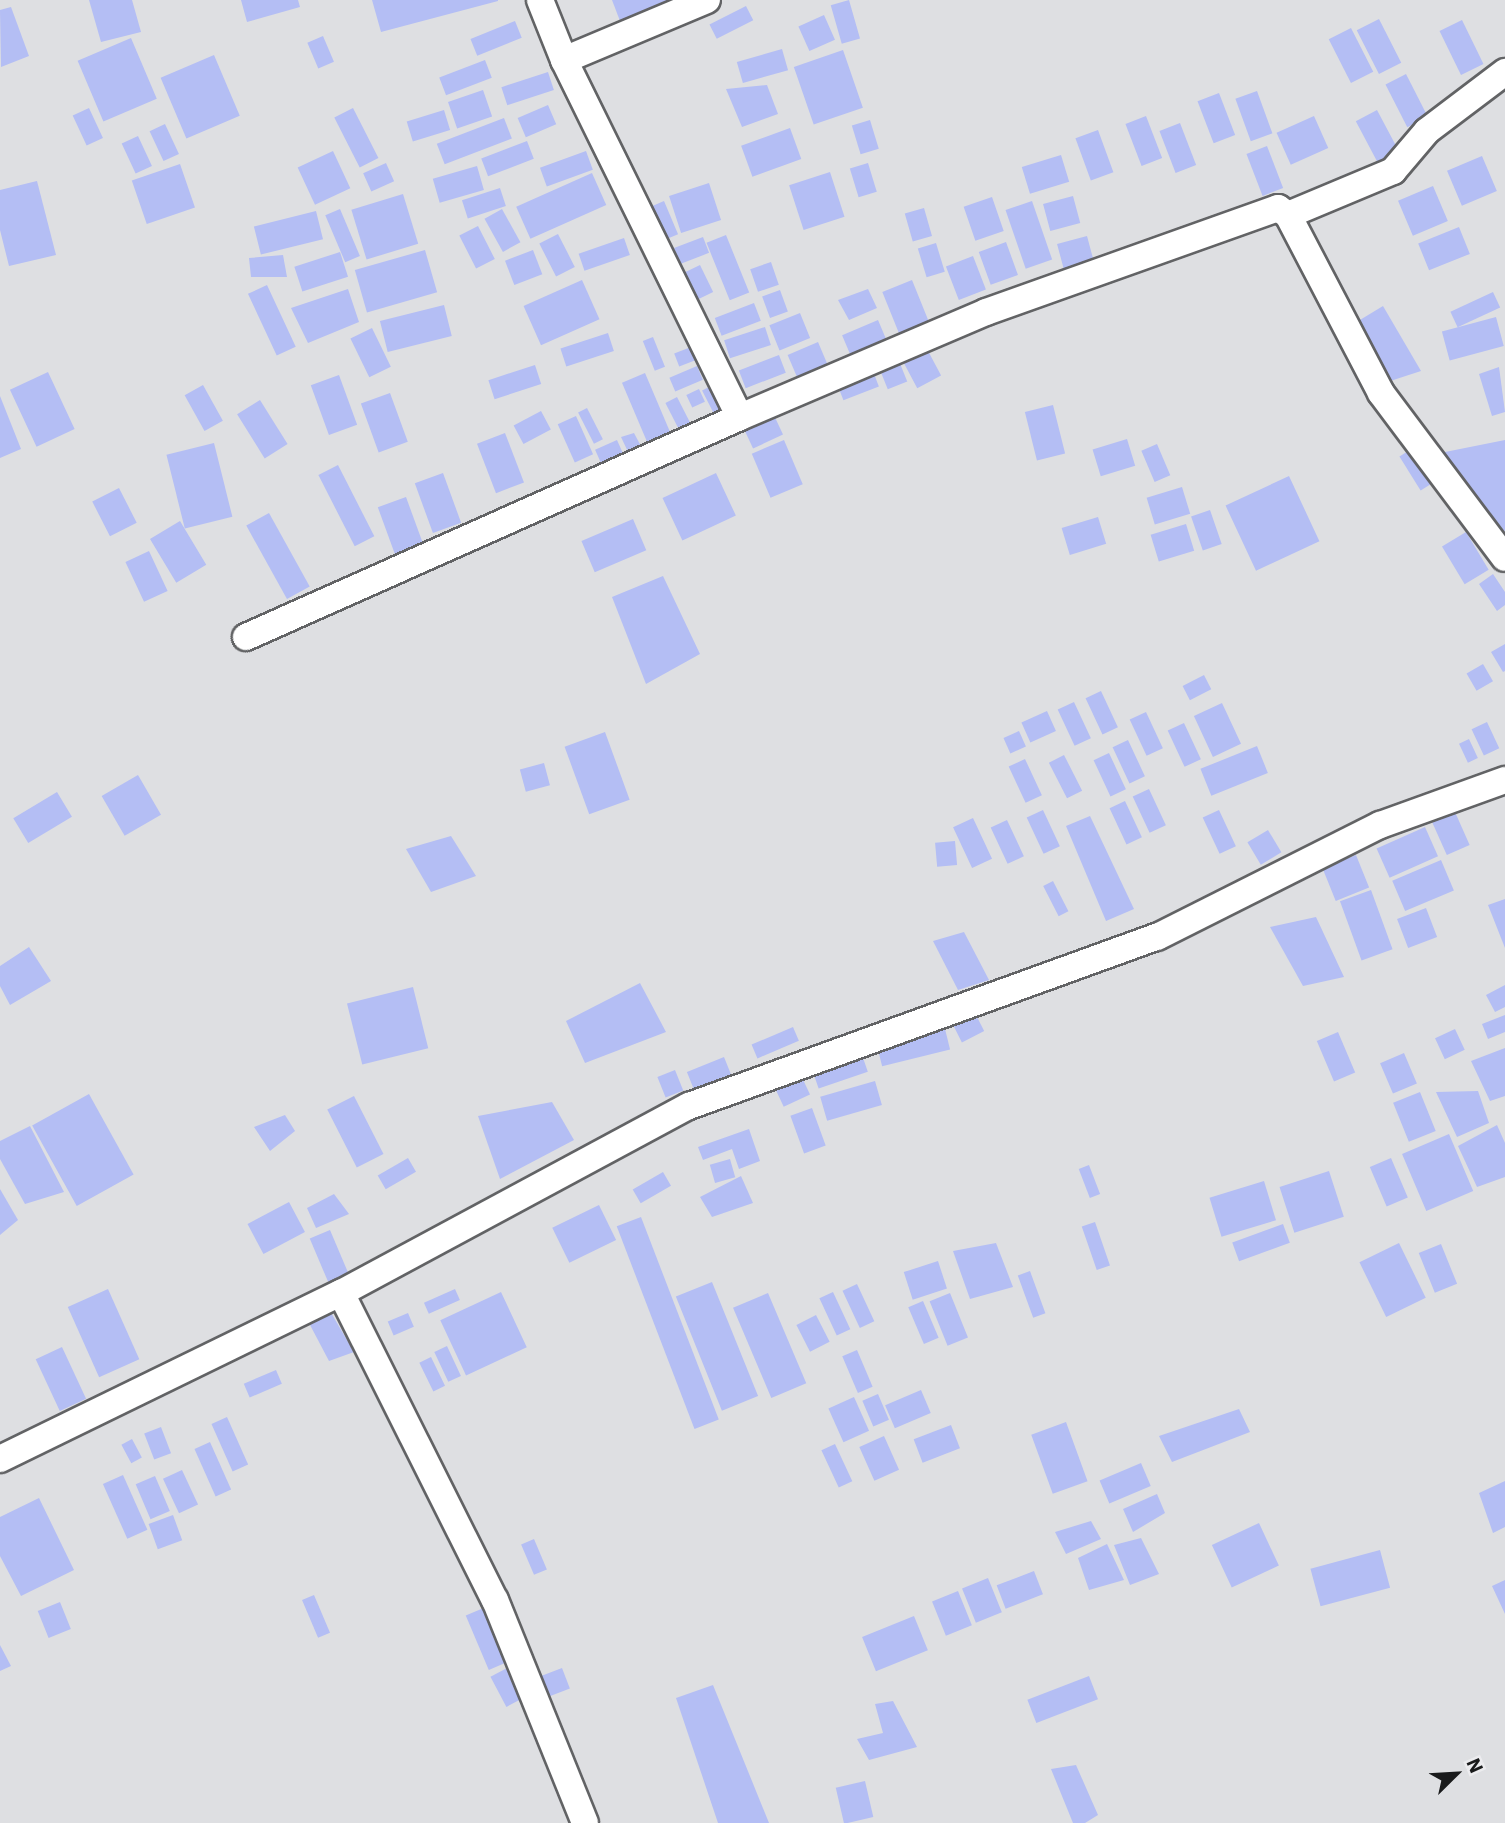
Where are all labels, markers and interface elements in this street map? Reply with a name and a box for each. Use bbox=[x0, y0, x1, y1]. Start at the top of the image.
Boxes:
north arrow bbox=[1421, 1739, 1491, 1809]
text: N bbox=[1461, 1754, 1489, 1777]

